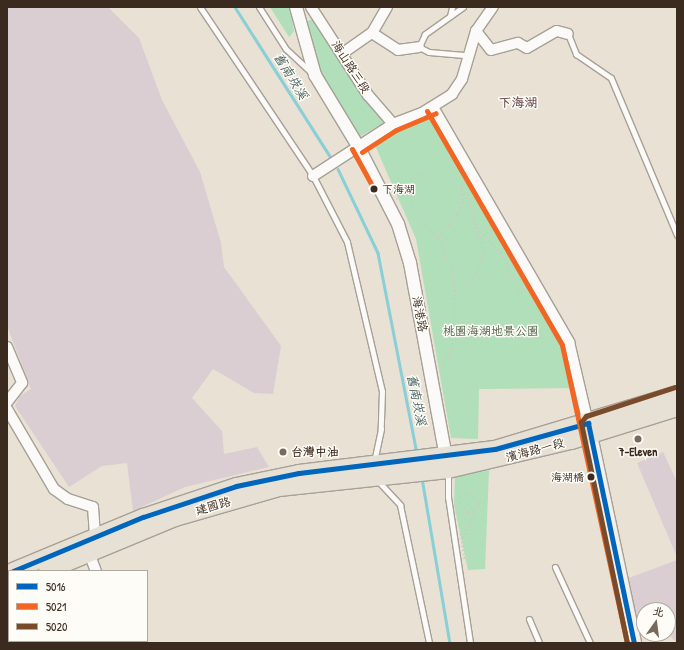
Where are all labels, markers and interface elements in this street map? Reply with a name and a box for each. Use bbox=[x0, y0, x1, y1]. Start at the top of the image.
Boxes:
street label: 海山路三段 bbox=[329, 38, 373, 96]
water label: 舊南崁溪 bbox=[271, 50, 311, 102]
district label: 下海湖 bbox=[499, 94, 537, 110]
place label: 下海湖 bbox=[382, 182, 415, 196]
marker: 下海湖 bbox=[369, 184, 379, 194]
street label: 海港路 bbox=[409, 295, 431, 333]
park label: 桃園海湖地景公園 bbox=[443, 324, 539, 338]
water label: 舊南崁溪 bbox=[404, 373, 430, 427]
marker: 7-Eleven bbox=[633, 434, 643, 444]
street label: 濱海路一段 bbox=[504, 435, 566, 465]
place label: 台灣中油 bbox=[291, 445, 339, 459]
place label: 7-Eleven bbox=[618, 445, 658, 459]
marker: 台灣中油 bbox=[278, 447, 288, 457]
place label: 海湖橋 bbox=[551, 470, 584, 484]
marker: 海湖橋 bbox=[586, 472, 596, 482]
street label: 建國路 bbox=[194, 494, 232, 518]
legend bbox=[8, 570, 148, 642]
text: 5016 bbox=[46, 578, 66, 595]
text: 5021 bbox=[46, 598, 66, 615]
north arrow bbox=[636, 602, 676, 642]
text: 北 bbox=[652, 603, 666, 619]
text: 5020 bbox=[46, 618, 67, 635]

